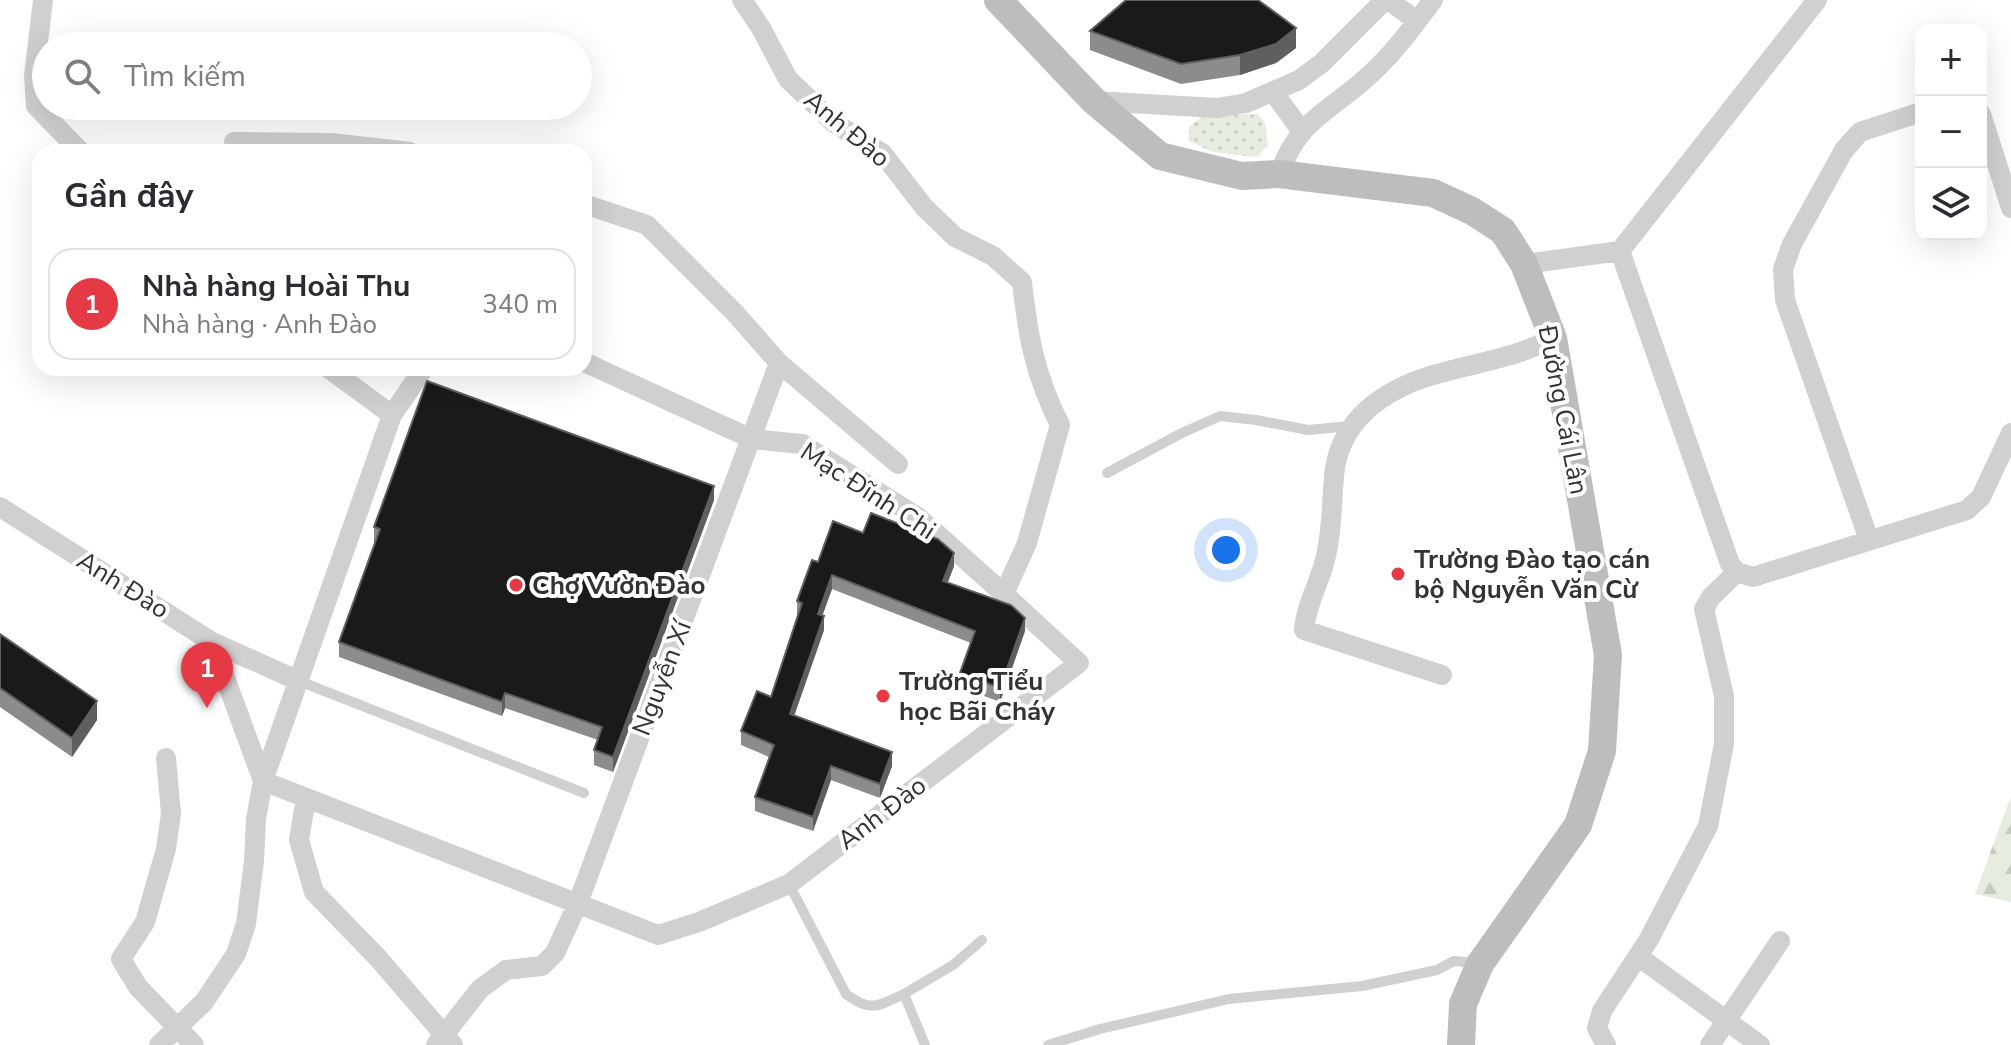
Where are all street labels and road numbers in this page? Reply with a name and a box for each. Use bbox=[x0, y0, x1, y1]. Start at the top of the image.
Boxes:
street label: Anh Đào bbox=[796, 83, 898, 175]
street label: Đường Cái Lân bbox=[1529, 322, 1597, 497]
street label: Mạc Đĩnh Chi bbox=[794, 434, 942, 548]
street label: Anh Đào bbox=[70, 543, 176, 627]
street label: Nguyễn Xí bbox=[624, 614, 701, 740]
street label: Anh Đào bbox=[830, 768, 934, 858]

